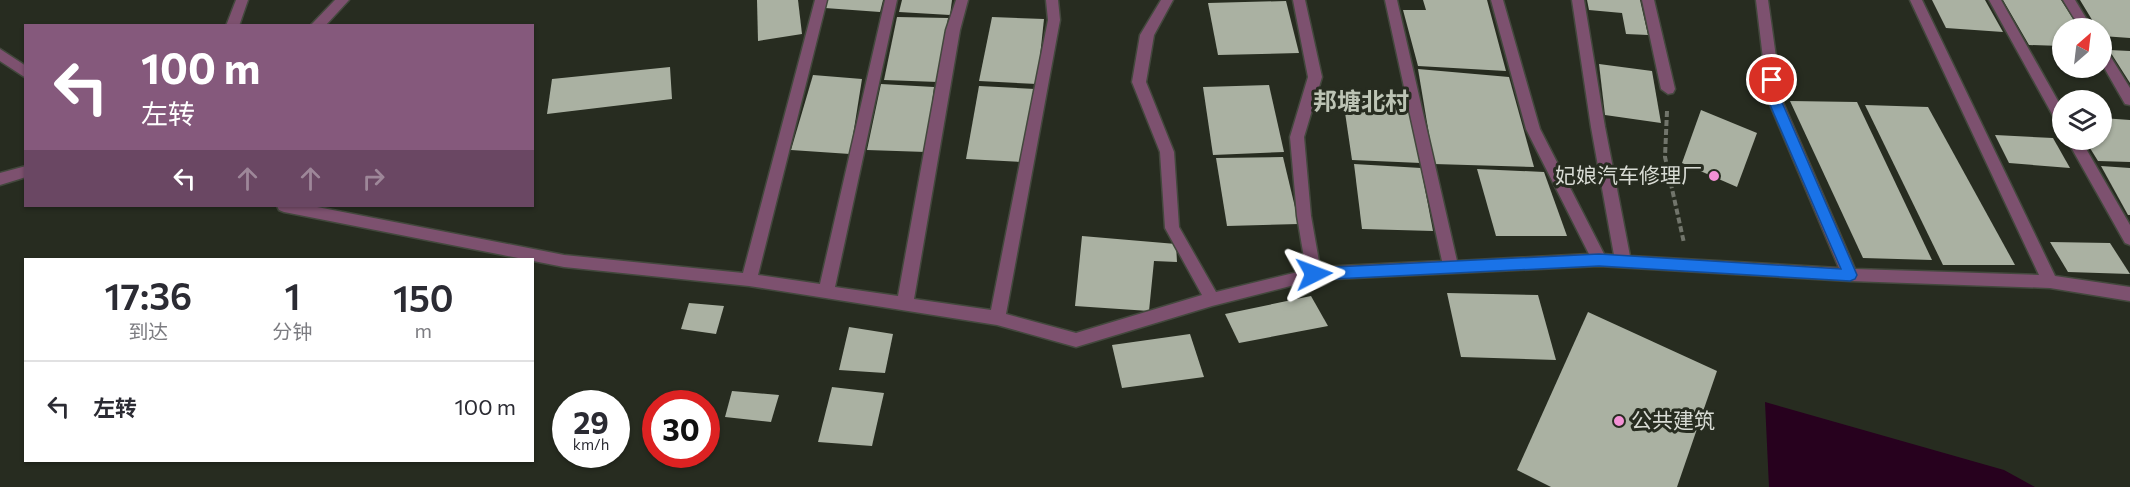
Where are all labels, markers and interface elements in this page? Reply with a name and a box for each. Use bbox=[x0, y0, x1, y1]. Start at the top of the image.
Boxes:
north arrow bbox=[2052, 18, 2112, 78]
map controls bbox=[2052, 18, 2112, 150]
text: 100 m bbox=[141, 41, 261, 93]
icon: left bbox=[42, 48, 120, 126]
pin bbox=[1746, 54, 1797, 105]
icon: arrive bbox=[1755, 63, 1788, 96]
district label: 邦塘北村 bbox=[1313, 86, 1409, 115]
button: layers bbox=[2052, 90, 2112, 150]
text: 左转 bbox=[141, 97, 195, 130]
icon: left bbox=[168, 162, 201, 195]
icon: ahead bbox=[231, 162, 264, 195]
icon: ahead bbox=[294, 162, 327, 195]
icon: right bbox=[357, 162, 390, 195]
place label: 妃娘汽车修理厂 bbox=[1555, 162, 1702, 187]
marker: 妃娘汽车修理厂 bbox=[1707, 169, 1721, 183]
position arrow bbox=[1282, 242, 1346, 306]
text: 17:36 bbox=[104, 273, 192, 317]
text: 1 bbox=[284, 273, 300, 317]
text: 150 bbox=[393, 275, 454, 319]
text: m bbox=[415, 318, 432, 342]
text: 到达 bbox=[128, 319, 168, 343]
text: 分钟 bbox=[272, 319, 312, 343]
icon: left bbox=[42, 390, 75, 423]
speed limit sign: 30 bbox=[642, 390, 720, 468]
text: 100 m bbox=[454, 393, 516, 420]
text: 左转 bbox=[93, 394, 137, 421]
text: 29 bbox=[573, 403, 609, 440]
place label: 公共建筑 bbox=[1631, 407, 1715, 432]
marker: 公共建筑 bbox=[1612, 414, 1626, 428]
text: km/h bbox=[573, 435, 609, 453]

